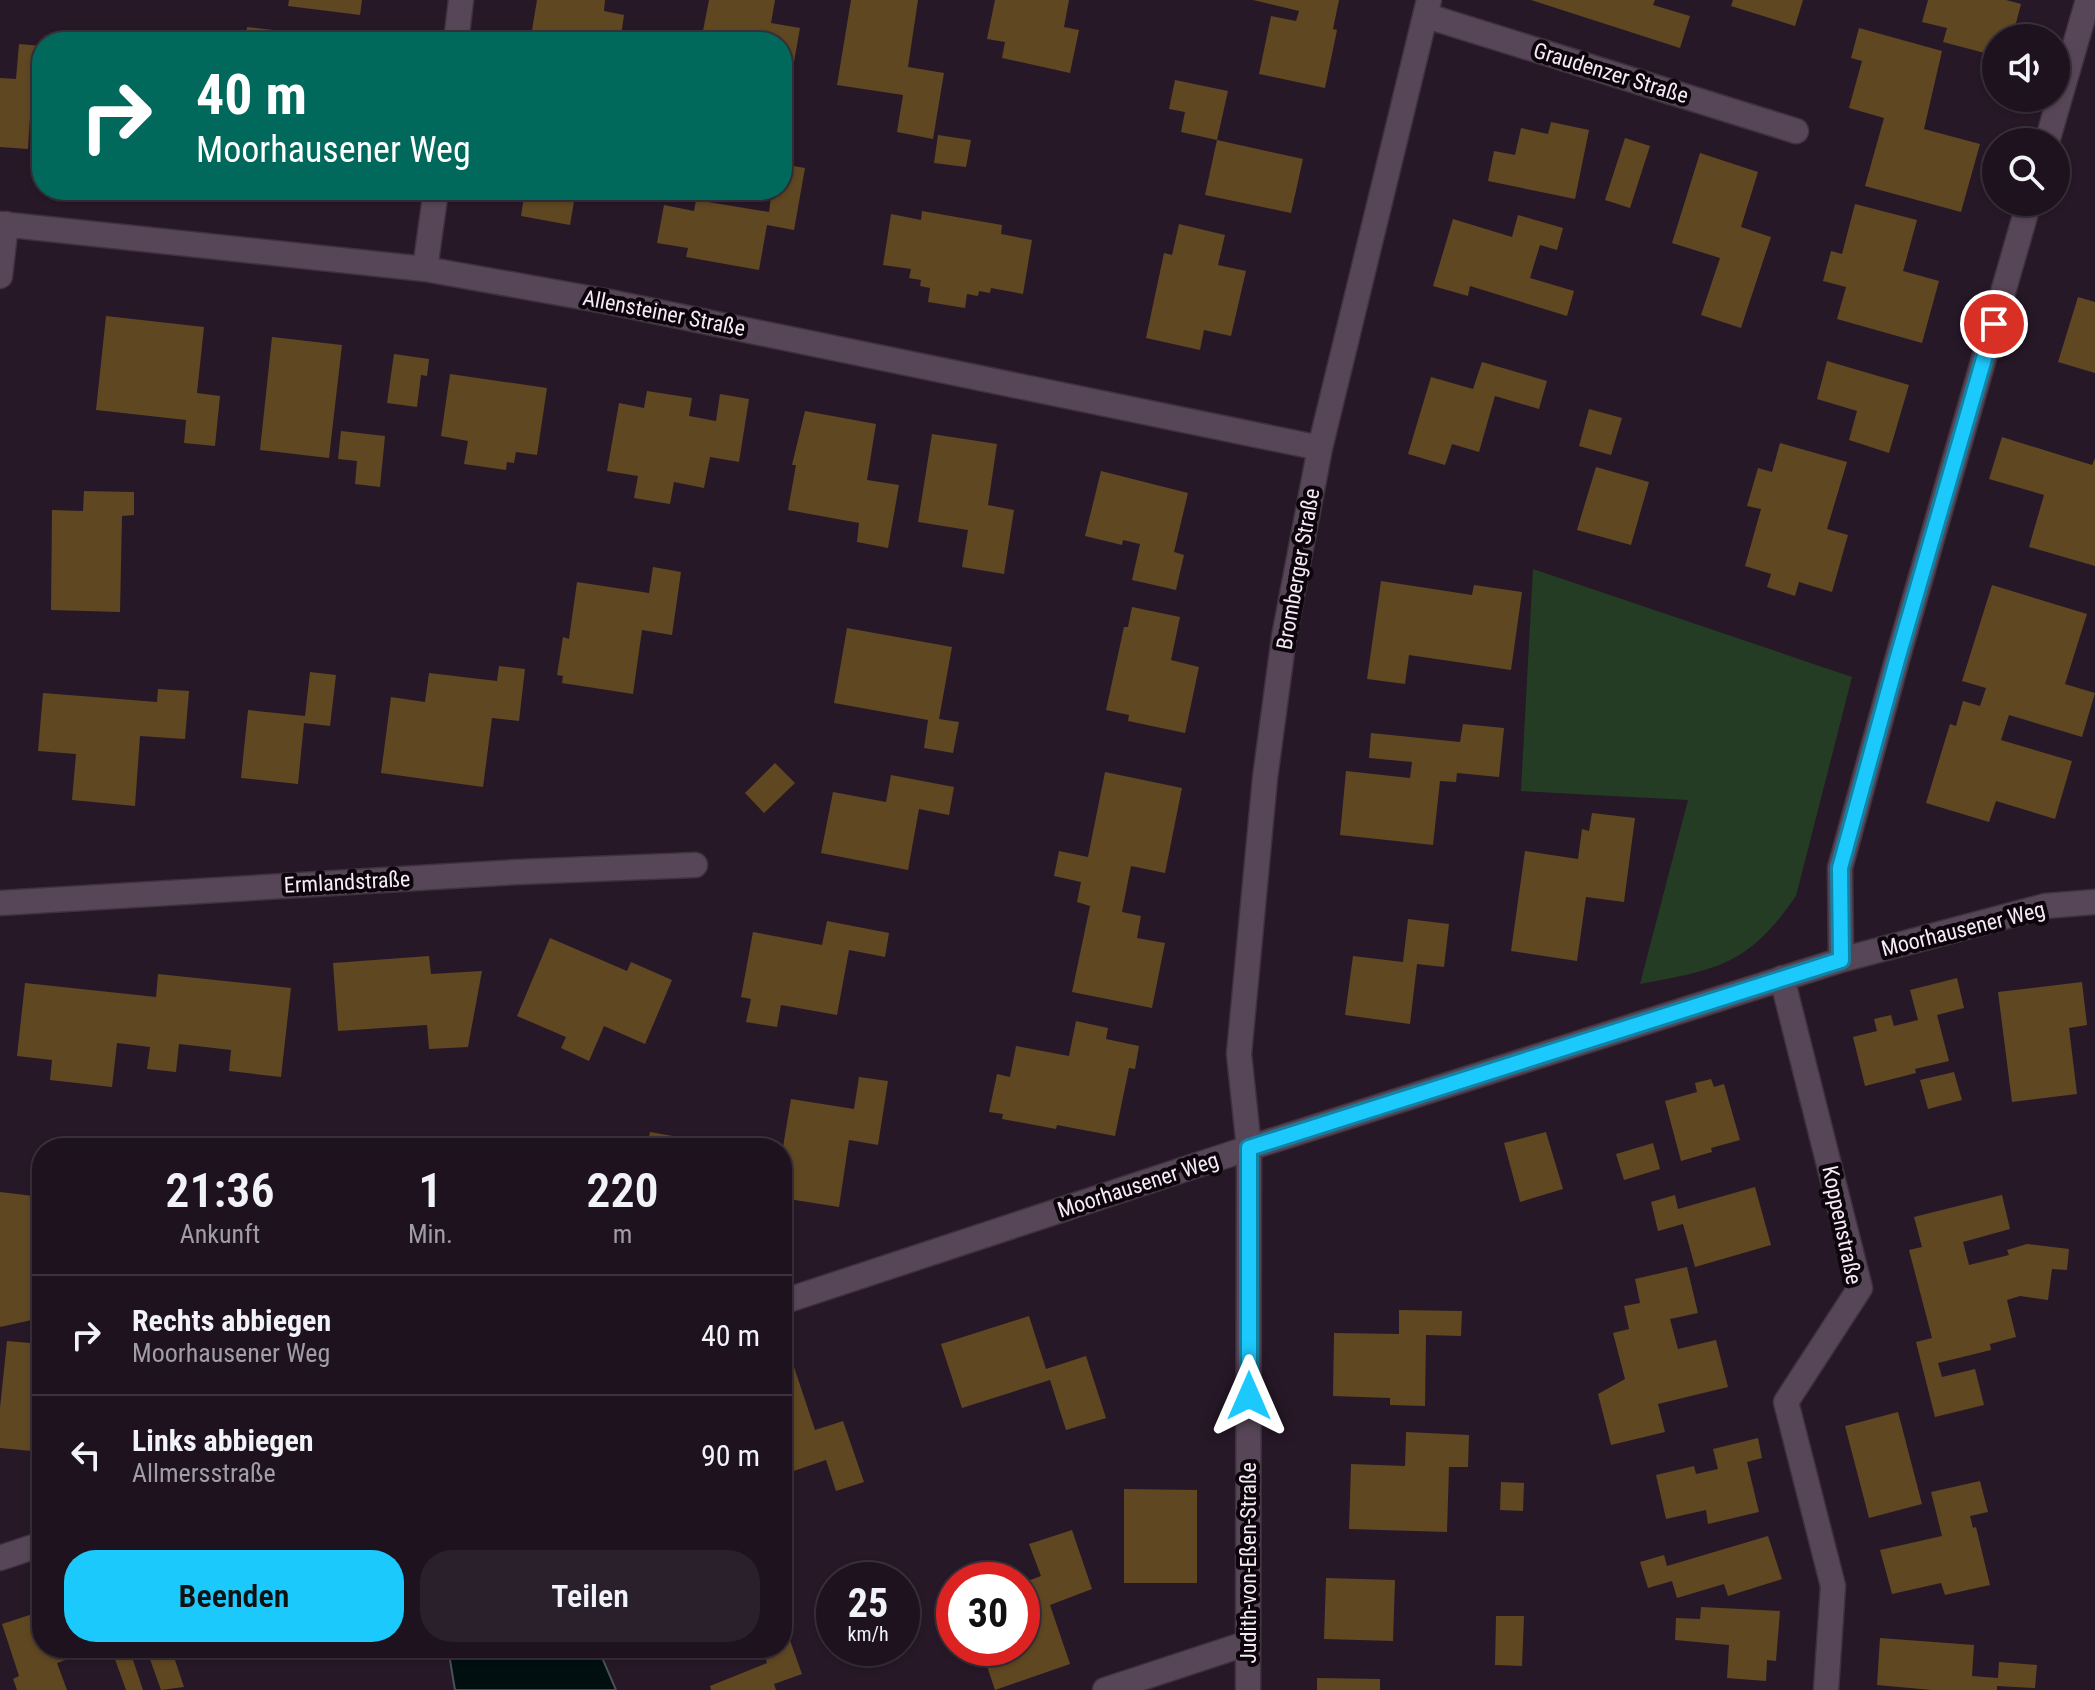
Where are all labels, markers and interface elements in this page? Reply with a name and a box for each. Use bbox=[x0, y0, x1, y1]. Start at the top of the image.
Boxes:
map controls bbox=[1982, 24, 2070, 216]
button: sound bbox=[1982, 24, 2070, 112]
street label: Graudenzer Straße bbox=[1531, 38, 1691, 108]
text: 40 m bbox=[196, 62, 307, 128]
icon: right bbox=[64, 64, 168, 168]
button: search bbox=[1982, 128, 2070, 216]
text: Moorhausener Weg bbox=[196, 129, 471, 171]
street label: Allensteiner Straße bbox=[581, 285, 747, 341]
pin bbox=[1960, 290, 2028, 358]
icon: arrive bbox=[1972, 302, 2016, 346]
street label: Bromberger Straße bbox=[1272, 486, 1324, 652]
street label: Ermlandstraße bbox=[283, 866, 411, 898]
street label: Moorhausener Weg bbox=[1879, 897, 2047, 961]
street label: Moorhausener Weg bbox=[1054, 1147, 1222, 1223]
text: 21:36 bbox=[165, 1162, 275, 1219]
text: 1 bbox=[418, 1162, 442, 1219]
text: 220 bbox=[586, 1162, 659, 1219]
street label: Koppenstraße bbox=[1817, 1163, 1867, 1287]
text: Ankunft bbox=[180, 1219, 260, 1249]
text: Min. bbox=[408, 1219, 453, 1249]
text: m bbox=[613, 1219, 632, 1249]
text: Rechts abbiegen bbox=[132, 1303, 331, 1338]
icon: right bbox=[64, 1313, 108, 1357]
text: 40 m bbox=[701, 1318, 760, 1353]
text: Moorhausener Weg bbox=[132, 1338, 330, 1368]
position arrow bbox=[1207, 1354, 1291, 1438]
text: Links abbiegen bbox=[132, 1423, 314, 1458]
icon: left bbox=[64, 1433, 108, 1477]
text: 90 m bbox=[701, 1438, 760, 1473]
text: Allmersstraße bbox=[132, 1458, 276, 1488]
street label: Judith-von-Eßen-Straße bbox=[1236, 1462, 1261, 1664]
button: Beenden bbox=[64, 1550, 404, 1642]
button: Teilen bbox=[420, 1550, 760, 1642]
speed limit sign: 30 bbox=[936, 1562, 1040, 1666]
text: 25 bbox=[848, 1580, 888, 1627]
text: km/h bbox=[847, 1622, 889, 1646]

